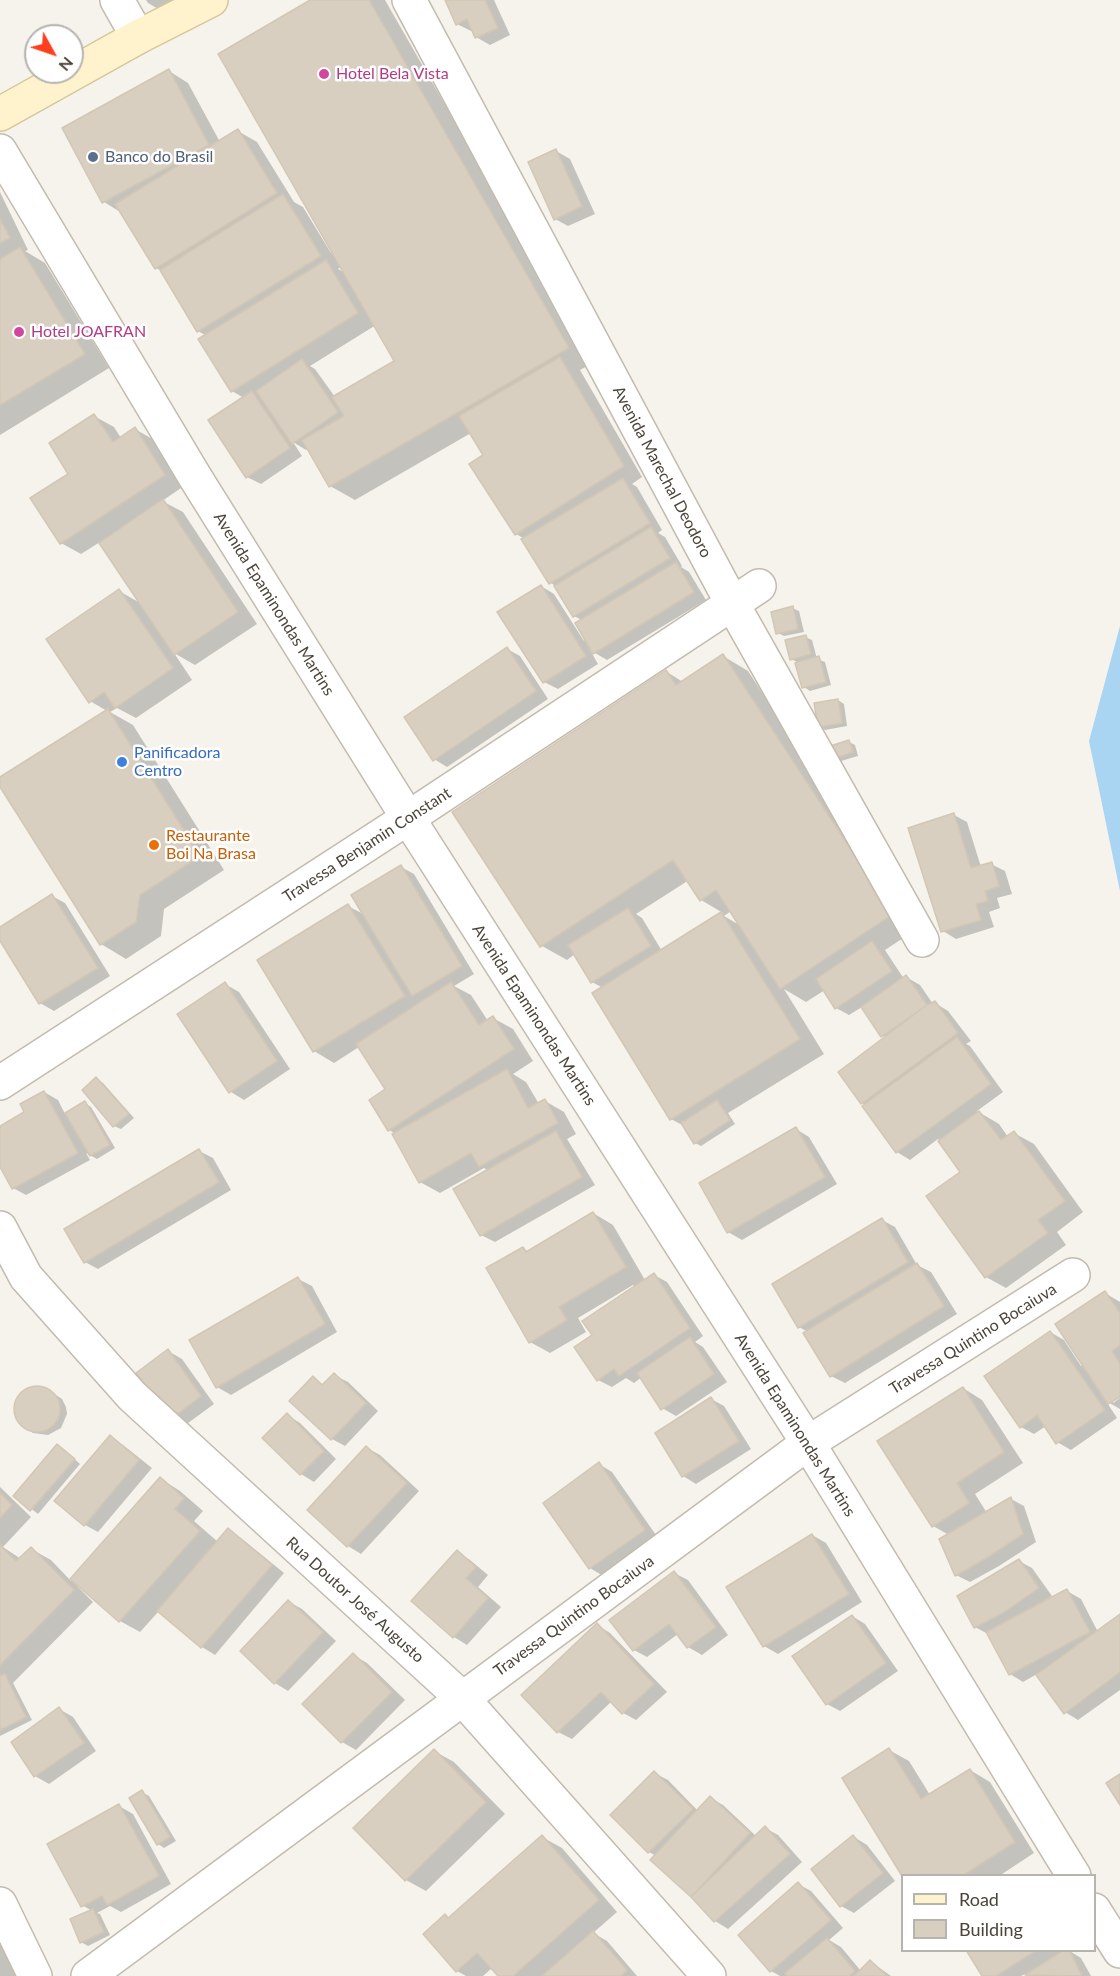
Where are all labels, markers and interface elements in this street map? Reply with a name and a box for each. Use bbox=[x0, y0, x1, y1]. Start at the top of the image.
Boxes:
north arrow bbox=[24, 24, 84, 84]
text: N bbox=[55, 54, 78, 75]
place label: Hotel Bela Vista bbox=[336, 64, 449, 84]
marker: Hotel Bela Vista bbox=[317, 67, 331, 81]
place label: Banco do Brasil bbox=[105, 147, 213, 167]
marker: Banco do Brasil bbox=[86, 150, 100, 164]
place label: Hotel JOAFRAN bbox=[31, 322, 146, 342]
marker: Hotel JOAFRAN bbox=[12, 325, 26, 339]
street label: Avenida Marechal Deodoro bbox=[609, 383, 715, 561]
street label: Avenida Epaminondas Martins bbox=[210, 509, 338, 699]
place label: Panificadora Centro bbox=[134, 743, 221, 781]
marker: Panificadora Centro bbox=[115, 755, 129, 769]
street label: Travessa Benjamin Constant bbox=[279, 783, 455, 907]
place label: Restaurante Boi Na Brasa bbox=[166, 826, 256, 864]
marker: Restaurante Boi Na Brasa bbox=[147, 838, 161, 852]
street label: Avenida Epaminondas Martins bbox=[468, 921, 600, 1109]
street label: Travessa Quintino Bocaiuva bbox=[886, 1280, 1060, 1398]
street label: Avenida Epaminondas Martins bbox=[731, 1330, 859, 1520]
street label: Rua Doutor José Augusto bbox=[282, 1533, 428, 1667]
street label: Travessa Quintino Bocaiuva bbox=[490, 1551, 658, 1681]
legend bbox=[901, 1874, 1096, 1952]
text: Road bbox=[959, 1888, 999, 1910]
text: Building bbox=[959, 1918, 1023, 1940]

